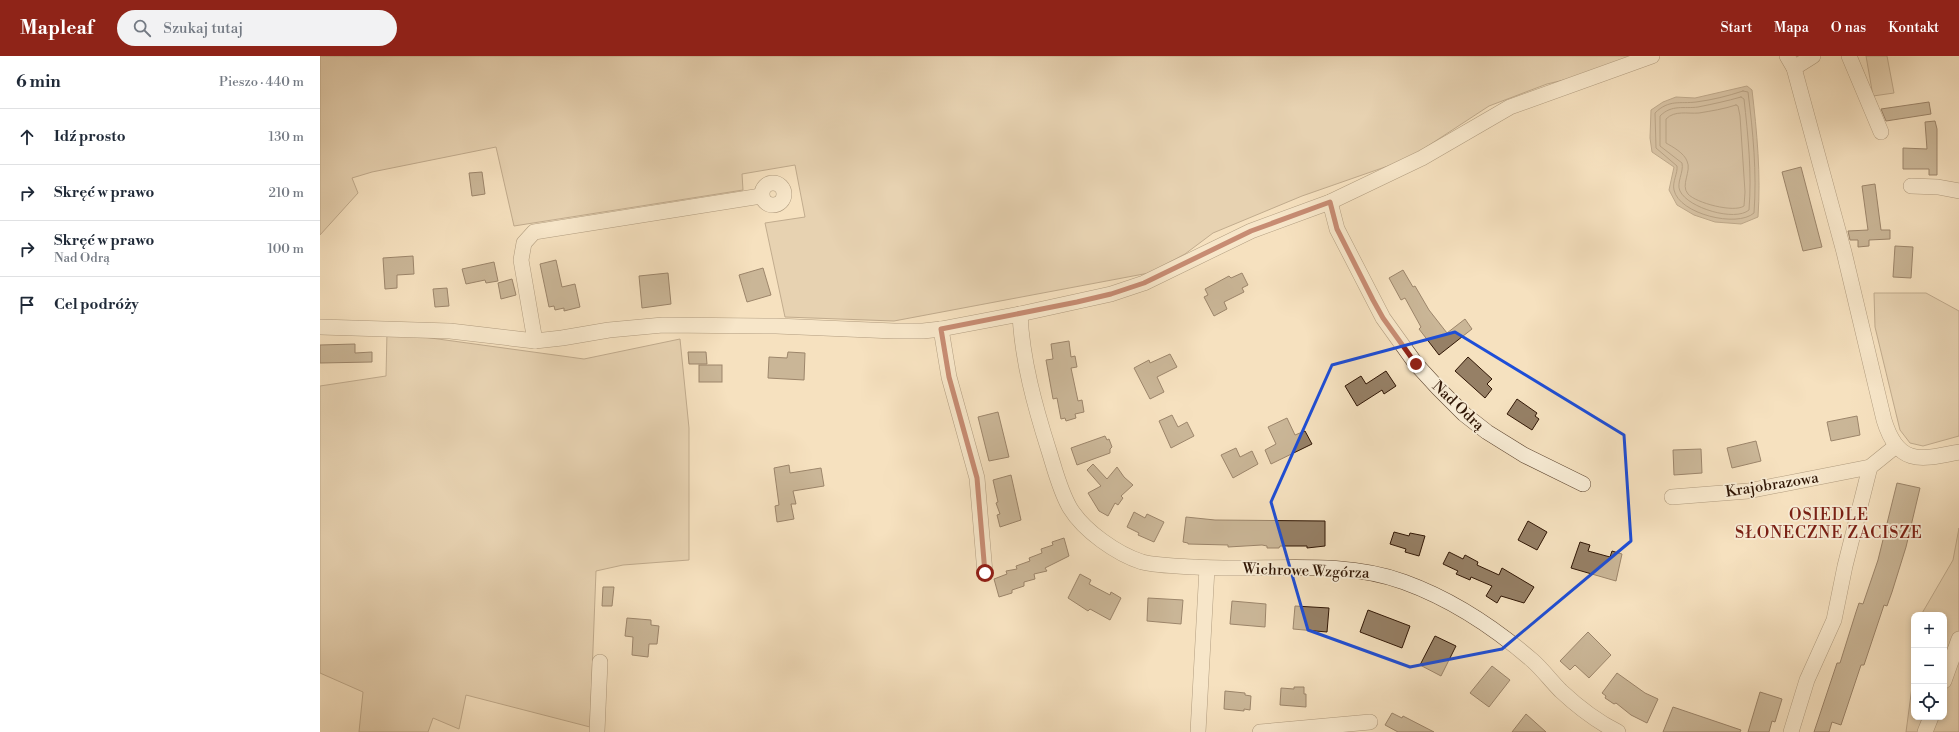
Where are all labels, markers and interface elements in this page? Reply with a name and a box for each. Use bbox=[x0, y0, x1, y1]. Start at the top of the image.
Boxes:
search box bbox=[117, 10, 397, 46]
text: Mapleaf bbox=[20, 16, 93, 40]
icon: search bbox=[131, 17, 153, 39]
text: Szukaj tutaj bbox=[163, 19, 243, 38]
text: Start bbox=[1720, 19, 1752, 37]
text: Mapa bbox=[1774, 19, 1809, 37]
text: O nas bbox=[1831, 19, 1866, 37]
text: Kontakt bbox=[1888, 19, 1939, 37]
text: 6 min bbox=[16, 71, 61, 93]
text: Pieszo · 440 m bbox=[219, 74, 304, 90]
icon: ahead bbox=[16, 126, 38, 148]
text: Idź prosto bbox=[54, 127, 126, 146]
text: 130 m bbox=[269, 129, 304, 145]
icon: right bbox=[16, 182, 38, 204]
text: Skręć w prawo bbox=[54, 183, 154, 202]
text: 210 m bbox=[269, 185, 304, 201]
text: Skręć w prawo bbox=[54, 231, 154, 250]
icon: right bbox=[16, 238, 38, 260]
text: 100 m bbox=[268, 241, 304, 257]
text: Nad Odrą bbox=[54, 250, 110, 266]
icon: arrive bbox=[16, 294, 38, 316]
text: Cel podróży bbox=[54, 295, 139, 314]
route end bbox=[1407, 355, 1425, 373]
street label: Nad Odrą bbox=[1428, 377, 1488, 435]
street label: Krajobrazowa bbox=[1724, 468, 1820, 502]
district label: OSIEDLE SŁONECZNE ZACISZE bbox=[1735, 505, 1923, 543]
street label: Wichrowe Wzgórza bbox=[1241, 559, 1370, 583]
route start bbox=[976, 564, 994, 582]
map controls bbox=[1911, 612, 1947, 720]
button: + bbox=[1911, 612, 1947, 648]
button: − bbox=[1911, 648, 1947, 684]
button: locate bbox=[1911, 684, 1947, 720]

